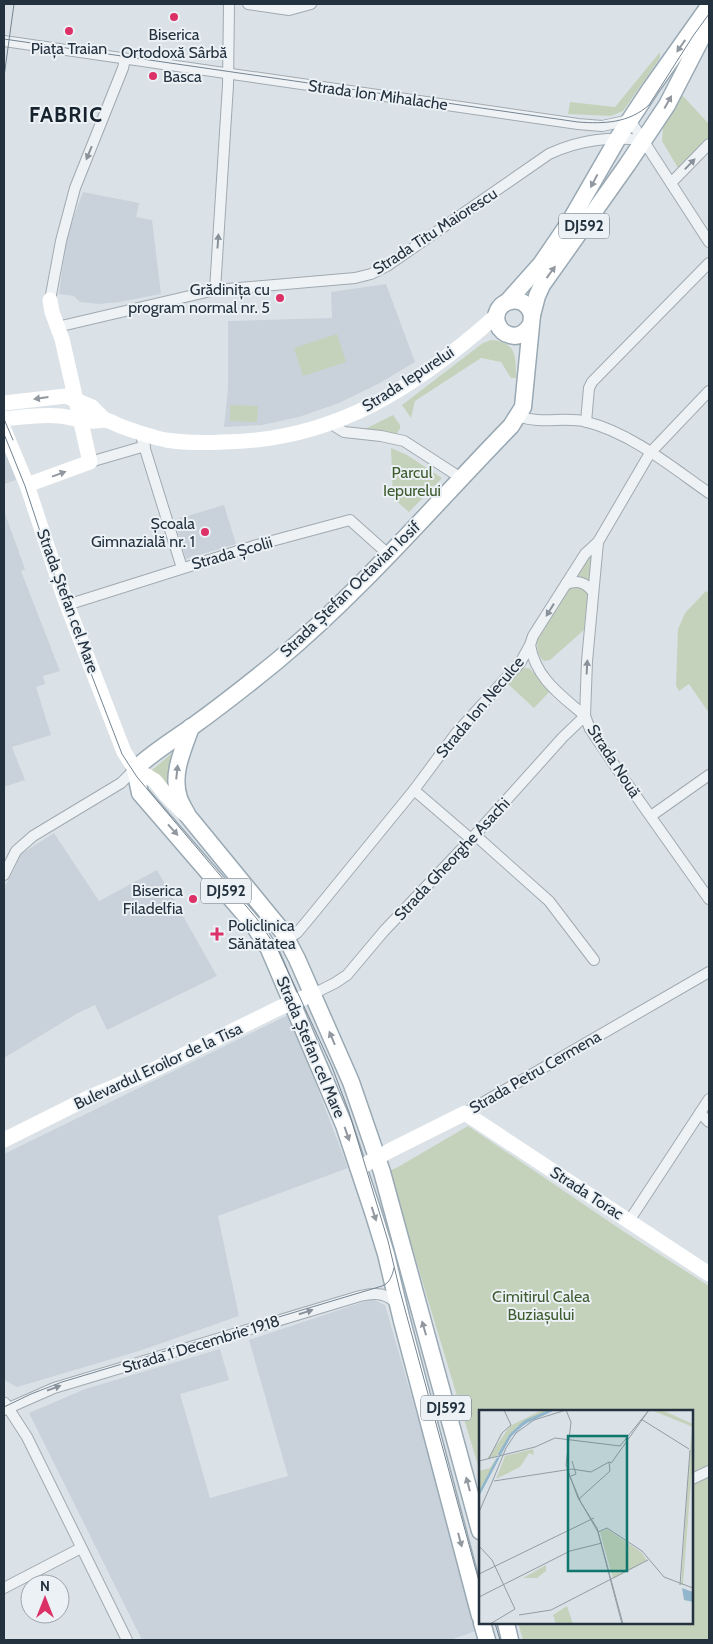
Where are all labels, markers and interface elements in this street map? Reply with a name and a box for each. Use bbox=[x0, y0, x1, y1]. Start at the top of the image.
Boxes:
marker: Biserica Ortodoxă Sârbă bbox=[168, 11, 180, 23]
marker: Piața Traian bbox=[63, 25, 75, 37]
place label: Biserica Ortodoxă Sârbă bbox=[121, 25, 227, 62]
place label: Piața Traian bbox=[31, 39, 107, 59]
one-way arrow bbox=[676, 39, 686, 53]
place label: Basca bbox=[163, 67, 202, 86]
marker: Basca bbox=[147, 70, 159, 82]
street label: Strada Ion Mihalache bbox=[307, 76, 449, 114]
one-way arrow bbox=[664, 95, 672, 109]
district label: FABRIC bbox=[29, 102, 103, 127]
one-way arrow bbox=[85, 146, 93, 161]
one-way arrow bbox=[684, 158, 696, 170]
one-way arrow bbox=[590, 174, 598, 188]
street label: Strada Titu Maiorescu bbox=[369, 184, 501, 278]
road number: DJ592 bbox=[559, 214, 609, 238]
one-way arrow bbox=[215, 233, 223, 249]
one-way arrow bbox=[546, 265, 556, 278]
place label: Grădinița cu program normal nr. 5 bbox=[128, 280, 270, 317]
marker: Grădinița cu program normal nr. 5 bbox=[274, 292, 286, 304]
street label: Strada Iepurelui bbox=[359, 342, 457, 416]
one-way arrow bbox=[32, 394, 48, 402]
park label: Parcul Iepurelui bbox=[383, 463, 441, 500]
one-way arrow bbox=[51, 470, 66, 477]
place label: Școala Gimnazială nr. 1 bbox=[91, 514, 195, 551]
street label: Strada Ștefan Octavian Iosif bbox=[276, 517, 425, 662]
street label: Strada Ștefan cel Mare bbox=[32, 526, 103, 676]
marker: Școala Gimnazială nr. 1 bbox=[199, 526, 211, 538]
street label: Strada Școlii bbox=[189, 532, 275, 575]
one-way arrow bbox=[545, 603, 554, 617]
street label: Strada Ion Neculce bbox=[432, 652, 528, 762]
one-way arrow bbox=[584, 659, 592, 675]
street label: Strada Nouă bbox=[583, 721, 645, 801]
one-way arrow bbox=[173, 764, 181, 780]
street label: Strada Gheorghe Asachi bbox=[390, 794, 514, 924]
one-way arrow bbox=[167, 823, 179, 835]
road number: DJ592 bbox=[201, 878, 251, 904]
place label: Biserica Filadelfia bbox=[123, 881, 183, 918]
marker: Biserica Filadelfia bbox=[187, 893, 199, 905]
place label: Policlinica Sănătatea bbox=[228, 916, 296, 953]
marker: Policlinica Sănătatea bbox=[210, 927, 224, 941]
street label: Strada Ștefan cel Mare bbox=[272, 973, 349, 1121]
street label: Bulevardul Eroilor de la Tisa bbox=[71, 1019, 245, 1113]
street label: Strada Petru Cermena bbox=[466, 1026, 604, 1117]
one-way arrow bbox=[328, 1031, 336, 1045]
one-way arrow bbox=[343, 1127, 351, 1142]
street label: Strada Torac bbox=[547, 1162, 627, 1224]
one-way arrow bbox=[370, 1207, 378, 1222]
park label: Cimitirul Calea Buziașului bbox=[492, 1287, 590, 1325]
one-way arrow bbox=[299, 1307, 314, 1315]
street label: Strada 1 Decembrie 1918 bbox=[120, 1311, 282, 1377]
one-way arrow bbox=[420, 1320, 428, 1335]
one-way arrow bbox=[46, 1384, 61, 1391]
road number: DJ592 bbox=[421, 1396, 471, 1420]
inset map bbox=[479, 1410, 693, 1624]
one-way arrow bbox=[463, 1477, 471, 1492]
one-way arrow bbox=[456, 1532, 464, 1548]
north arrow bbox=[20, 1574, 70, 1624]
text: N bbox=[40, 1577, 50, 1595]

